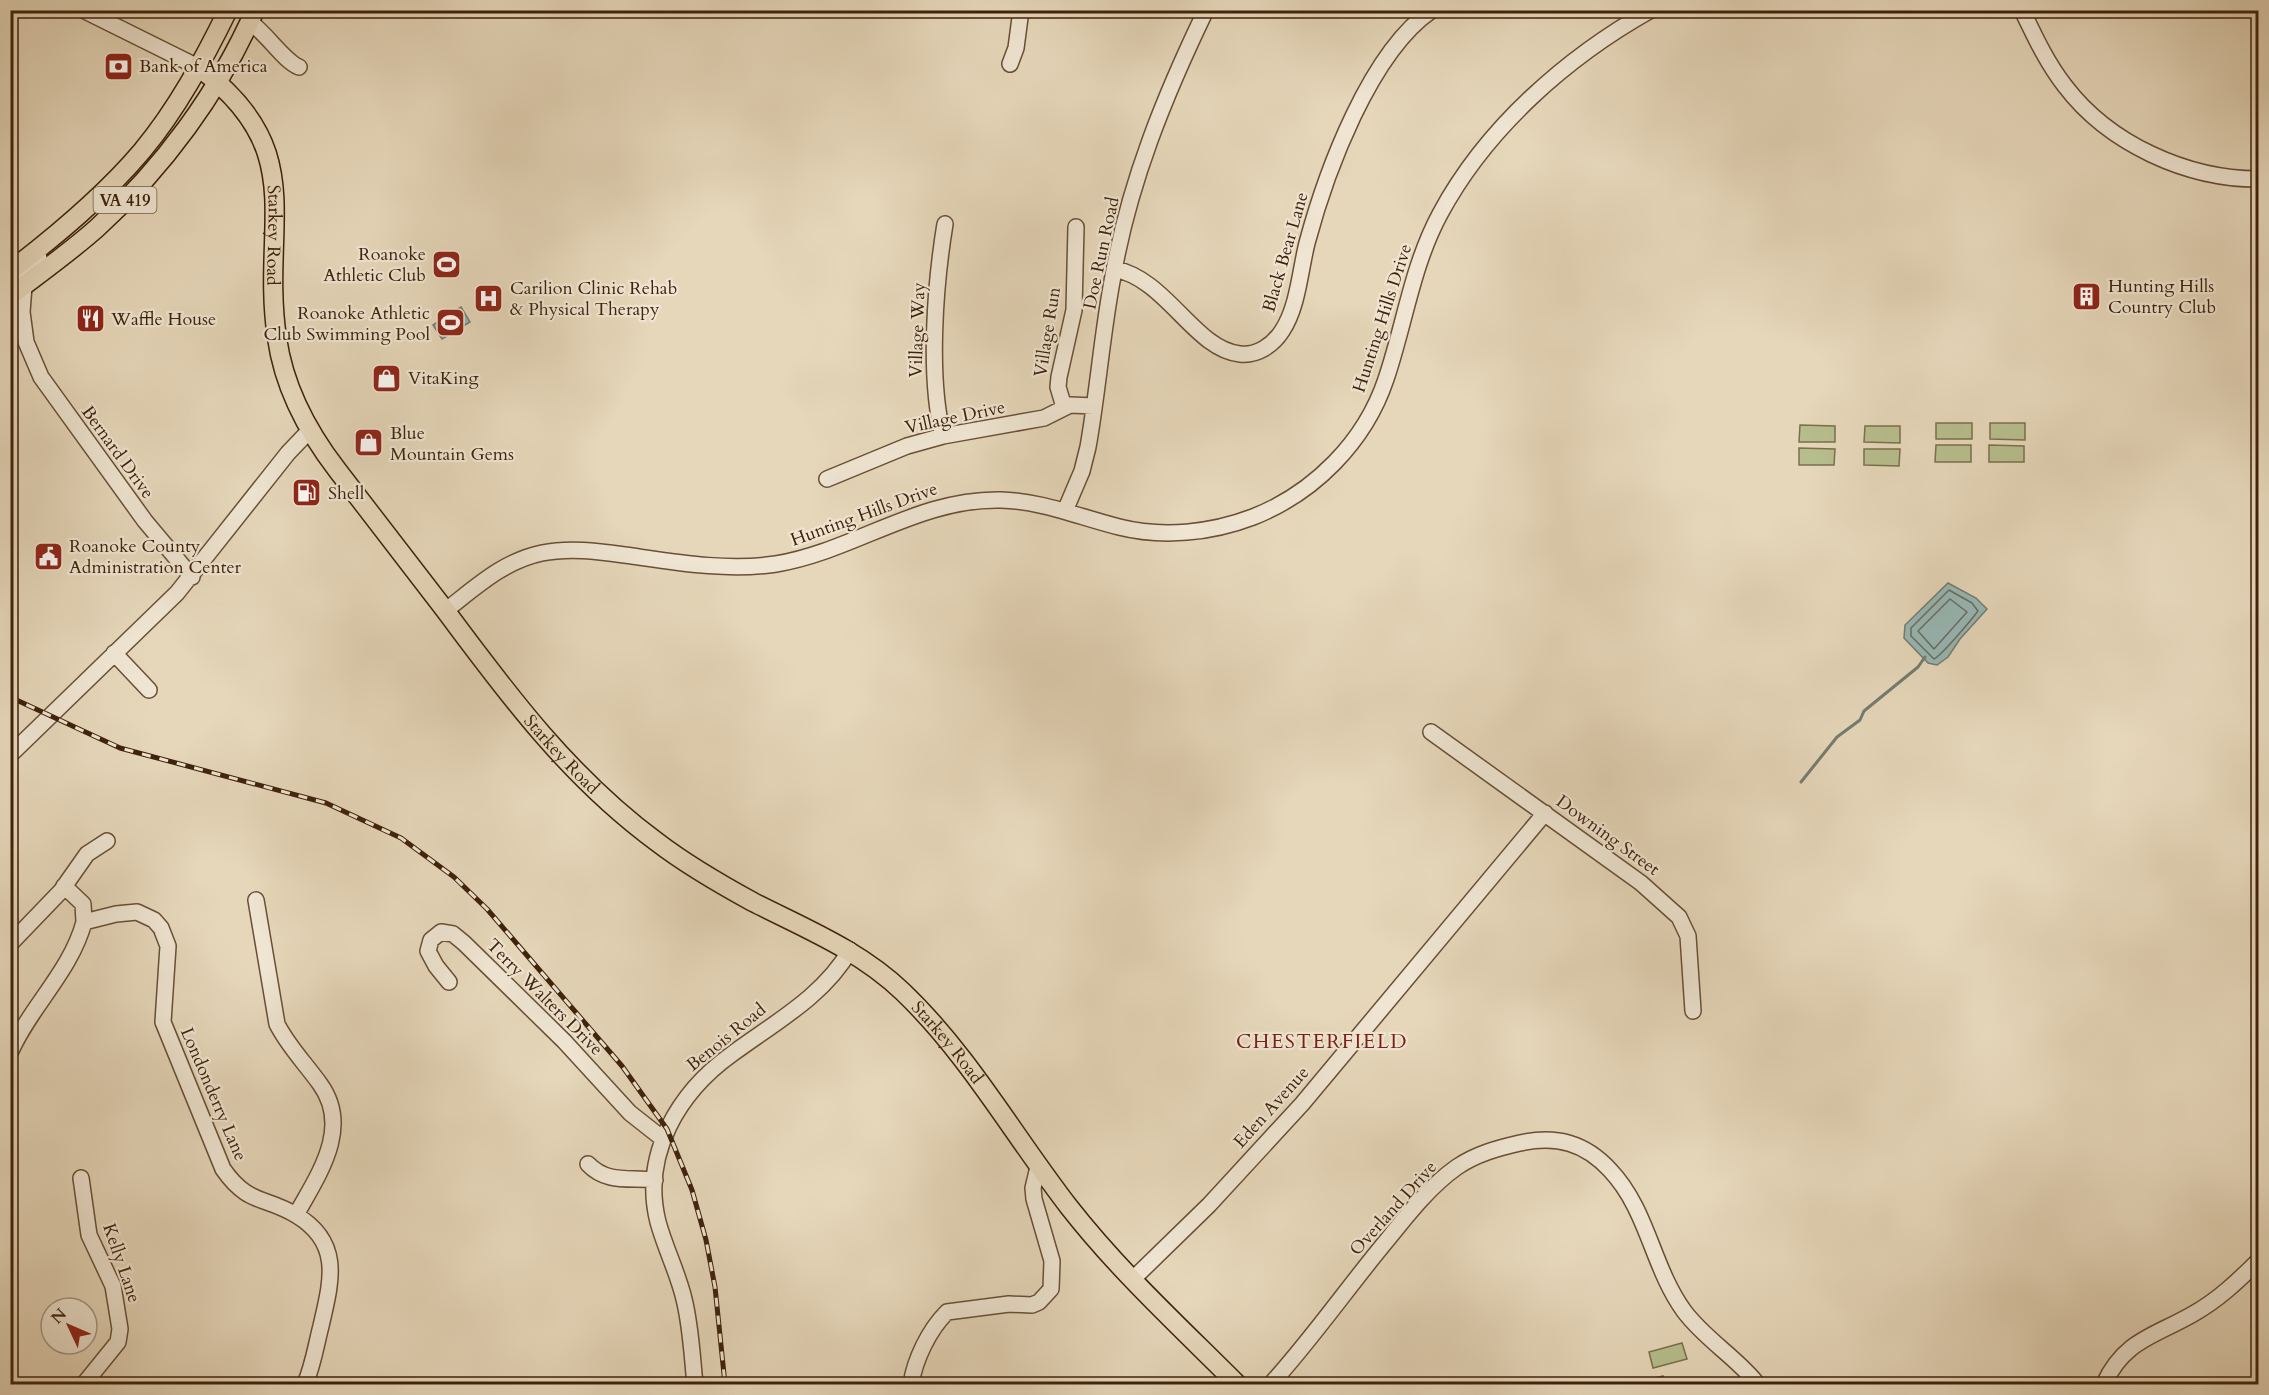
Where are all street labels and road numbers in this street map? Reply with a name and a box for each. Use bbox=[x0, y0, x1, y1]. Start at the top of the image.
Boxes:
street label: Starkey Road bbox=[260, 184, 287, 286]
road number: VA 419 bbox=[94, 187, 156, 213]
street label: Black Bear Lane bbox=[1256, 189, 1315, 315]
street label: Doe Run Road bbox=[1077, 194, 1126, 312]
street label: Hunting Hills Drive bbox=[1347, 241, 1418, 396]
street label: Village Way bbox=[903, 281, 932, 378]
street label: Village Run bbox=[1028, 284, 1067, 379]
street label: Village Drive bbox=[903, 395, 1008, 440]
street label: Bernard Drive bbox=[75, 401, 160, 504]
street label: Hunting Hills Drive bbox=[787, 476, 941, 553]
street label: Starkey Road bbox=[518, 709, 605, 801]
street label: Downing Street bbox=[1551, 789, 1665, 882]
street label: Terry Walters Drive bbox=[481, 933, 609, 1061]
street label: Starkey Road bbox=[906, 995, 989, 1089]
street label: Benois Road bbox=[681, 997, 772, 1077]
street label: Londonderry Lane bbox=[174, 1024, 253, 1165]
street label: Eden Avenue bbox=[1228, 1061, 1315, 1154]
street label: Overland Drive bbox=[1344, 1155, 1443, 1261]
street label: Kelly Lane bbox=[96, 1220, 147, 1306]

